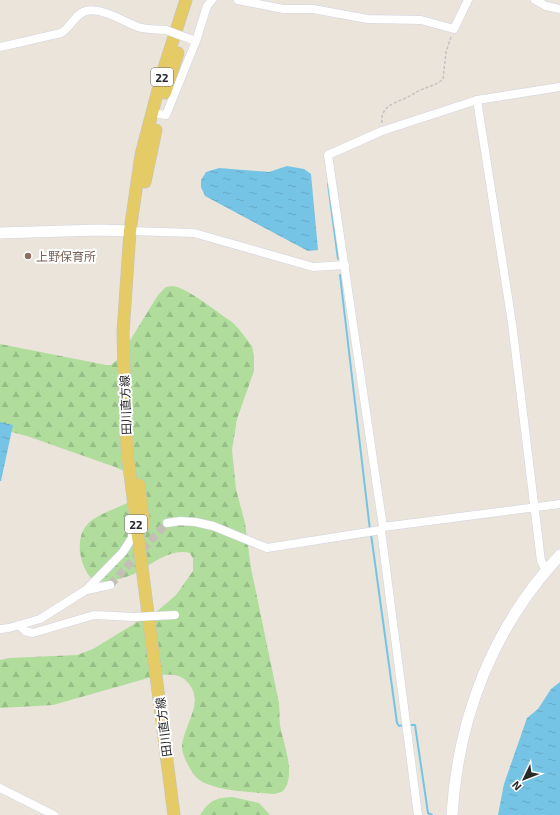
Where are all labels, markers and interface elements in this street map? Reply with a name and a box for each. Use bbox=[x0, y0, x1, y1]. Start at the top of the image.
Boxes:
road number: 22 bbox=[151, 68, 173, 86]
place label: 上野保育所 bbox=[36, 249, 96, 263]
marker: 上野保育所 bbox=[23, 251, 33, 261]
street label: 田川直方線 bbox=[117, 375, 133, 435]
road number: 22 bbox=[125, 515, 147, 533]
street label: 田川直方線 bbox=[152, 696, 174, 758]
north arrow bbox=[504, 759, 544, 799]
text: N bbox=[509, 779, 524, 794]

